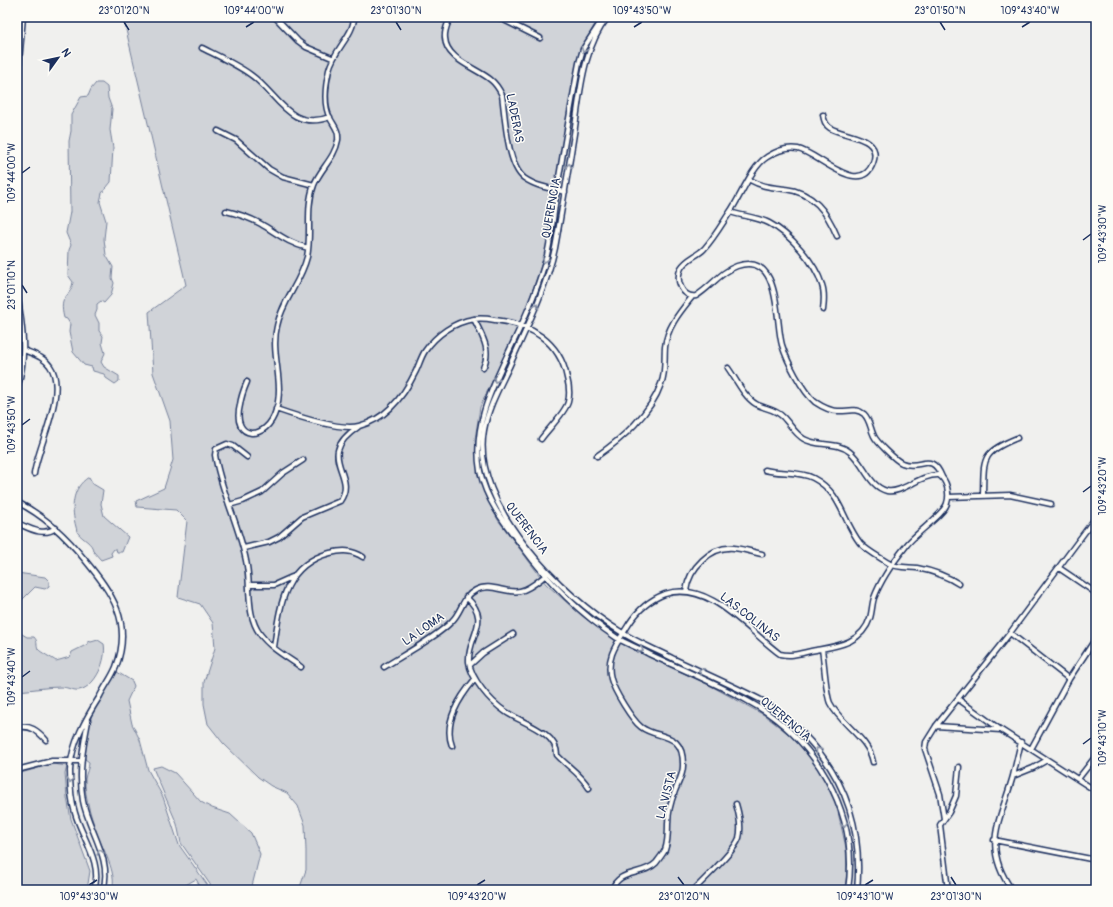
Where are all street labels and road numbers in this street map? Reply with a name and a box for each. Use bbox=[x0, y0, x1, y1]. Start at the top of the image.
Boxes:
street label: LADERAS bbox=[502, 92, 527, 144]
street label: QUERENCIA bbox=[539, 176, 564, 240]
street label: QUERENCIA bbox=[502, 499, 551, 558]
street label: LAS COLINAS bbox=[717, 589, 783, 645]
street label: LA LOMA bbox=[399, 609, 447, 649]
street label: QUERENCIA bbox=[757, 694, 814, 745]
street label: LA VISTA bbox=[653, 769, 680, 821]

